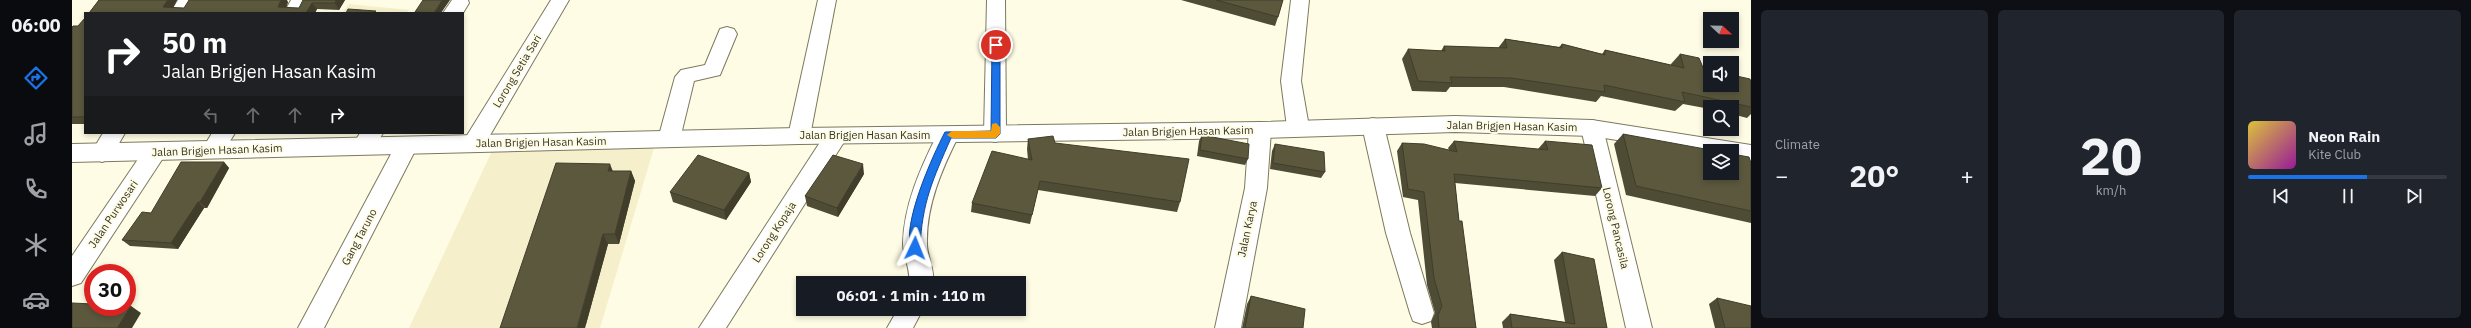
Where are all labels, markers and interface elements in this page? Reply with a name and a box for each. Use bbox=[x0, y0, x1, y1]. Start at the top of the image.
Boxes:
north arrow bbox=[1703, 12, 1739, 48]
map controls bbox=[1703, 12, 1739, 180]
text: 06:00 bbox=[11, 14, 61, 37]
text: 50 m bbox=[162, 24, 227, 61]
icon: right bbox=[96, 28, 148, 80]
pin bbox=[979, 28, 1013, 62]
street label: Lorong Setia Sari bbox=[490, 32, 544, 110]
icon: arrive bbox=[985, 34, 1007, 56]
button: sound bbox=[1703, 56, 1739, 92]
text: Jalan Brigjen Hasan Kasim bbox=[162, 60, 376, 83]
icon: directions bbox=[22, 64, 50, 92]
button: search bbox=[1703, 100, 1739, 136]
icon: left bbox=[200, 104, 222, 126]
icon: ahead bbox=[242, 104, 264, 126]
icon: ahead bbox=[284, 104, 306, 126]
icon: right bbox=[326, 104, 348, 126]
street label: Jalan Brigjen Hasan Kasim bbox=[1446, 118, 1578, 134]
icon: music bbox=[22, 120, 50, 148]
text: 20 bbox=[2080, 122, 2142, 189]
street label: Jalan Brigjen Hasan Kasim bbox=[1122, 123, 1254, 139]
text: Neon Rain bbox=[2308, 127, 2380, 146]
street label: Jalan Brigjen Hasan Kasim bbox=[800, 128, 930, 142]
street label: Jalan Brigjen Hasan Kasim bbox=[475, 134, 607, 150]
text: Climate bbox=[1775, 136, 1820, 153]
street label: Jalan Brigjen Hasan Kasim bbox=[151, 141, 283, 159]
button: layers bbox=[1703, 144, 1739, 180]
text: Kite Club bbox=[2308, 146, 2361, 163]
text: 20° bbox=[1849, 156, 1899, 195]
text: − bbox=[1775, 161, 1788, 190]
text: + bbox=[1960, 161, 1974, 190]
icon: phone bbox=[22, 175, 50, 203]
street label: Jalan Purwosari bbox=[85, 177, 141, 251]
text: km/h bbox=[2096, 182, 2126, 199]
icon: previous bbox=[2270, 185, 2292, 207]
icon: pause bbox=[2337, 185, 2359, 207]
icon: next bbox=[2403, 185, 2425, 207]
street label: Lorong Pancasila bbox=[1600, 186, 1632, 270]
street label: Lorong Kopaja bbox=[749, 199, 799, 265]
street label: Jalan Karya bbox=[1234, 199, 1260, 258]
street label: Gang Taruno bbox=[338, 206, 380, 268]
position arrow bbox=[894, 227, 936, 269]
icon: climate bbox=[22, 231, 50, 259]
speed limit sign: 30 bbox=[84, 264, 136, 316]
icon: car bbox=[22, 286, 50, 314]
text: 06:01 · 1 min · 110 m bbox=[837, 286, 985, 305]

